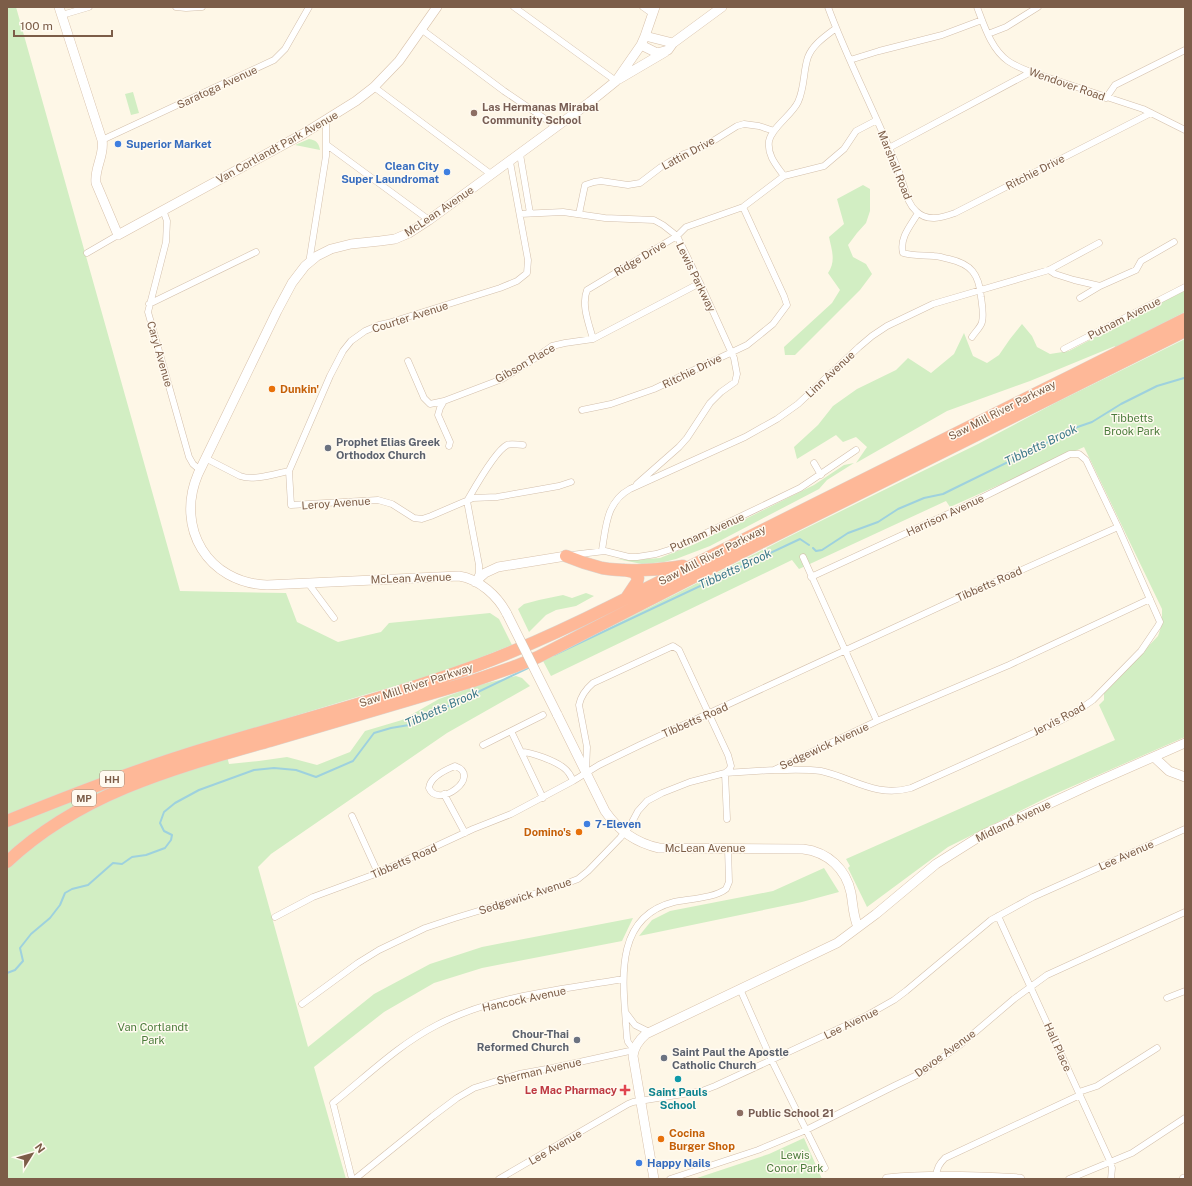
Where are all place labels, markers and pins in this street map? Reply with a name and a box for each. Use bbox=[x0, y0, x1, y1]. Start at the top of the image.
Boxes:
place label: Las Hermanas Mirabal Community School bbox=[482, 101, 599, 126]
marker: Las Hermanas Mirabal Community School bbox=[469, 108, 479, 118]
place label: Superior Market bbox=[126, 138, 212, 150]
marker: Superior Market bbox=[113, 139, 123, 149]
place label: Clean City Super Laundromat bbox=[341, 160, 440, 185]
marker: Clean City Super Laundromat bbox=[442, 167, 452, 177]
place label: Dunkin' bbox=[280, 383, 319, 395]
marker: Dunkin' bbox=[267, 384, 277, 394]
place label: Prophet Elias Greek Orthodox Church bbox=[336, 436, 441, 461]
marker: Prophet Elias Greek Orthodox Church bbox=[323, 443, 333, 453]
place label: 7-Eleven bbox=[595, 818, 641, 830]
marker: 7-Eleven bbox=[582, 819, 592, 829]
place label: Domino's bbox=[524, 826, 571, 838]
marker: Domino's bbox=[574, 827, 584, 837]
place label: Chour-Thai Reformed Church bbox=[477, 1028, 569, 1053]
marker: Chour-Thai Reformed Church bbox=[572, 1035, 582, 1045]
place label: Saint Paul the Apostle Catholic Church bbox=[672, 1046, 789, 1071]
marker: Saint Paul the Apostle Catholic Church bbox=[659, 1053, 669, 1063]
marker: Saint Pauls School bbox=[673, 1074, 683, 1084]
place label: Le Mac Pharmacy bbox=[525, 1084, 618, 1096]
marker: Le Mac Pharmacy bbox=[620, 1085, 630, 1095]
place label: Saint Pauls School bbox=[648, 1086, 708, 1111]
place label: Public School 21 bbox=[748, 1107, 834, 1119]
marker: Public School 21 bbox=[735, 1108, 745, 1118]
place label: Cocina Burger Shop bbox=[669, 1127, 735, 1152]
marker: Cocina Burger Shop bbox=[656, 1134, 666, 1144]
place label: Happy Nails bbox=[647, 1157, 711, 1169]
marker: Happy Nails bbox=[634, 1158, 644, 1168]

